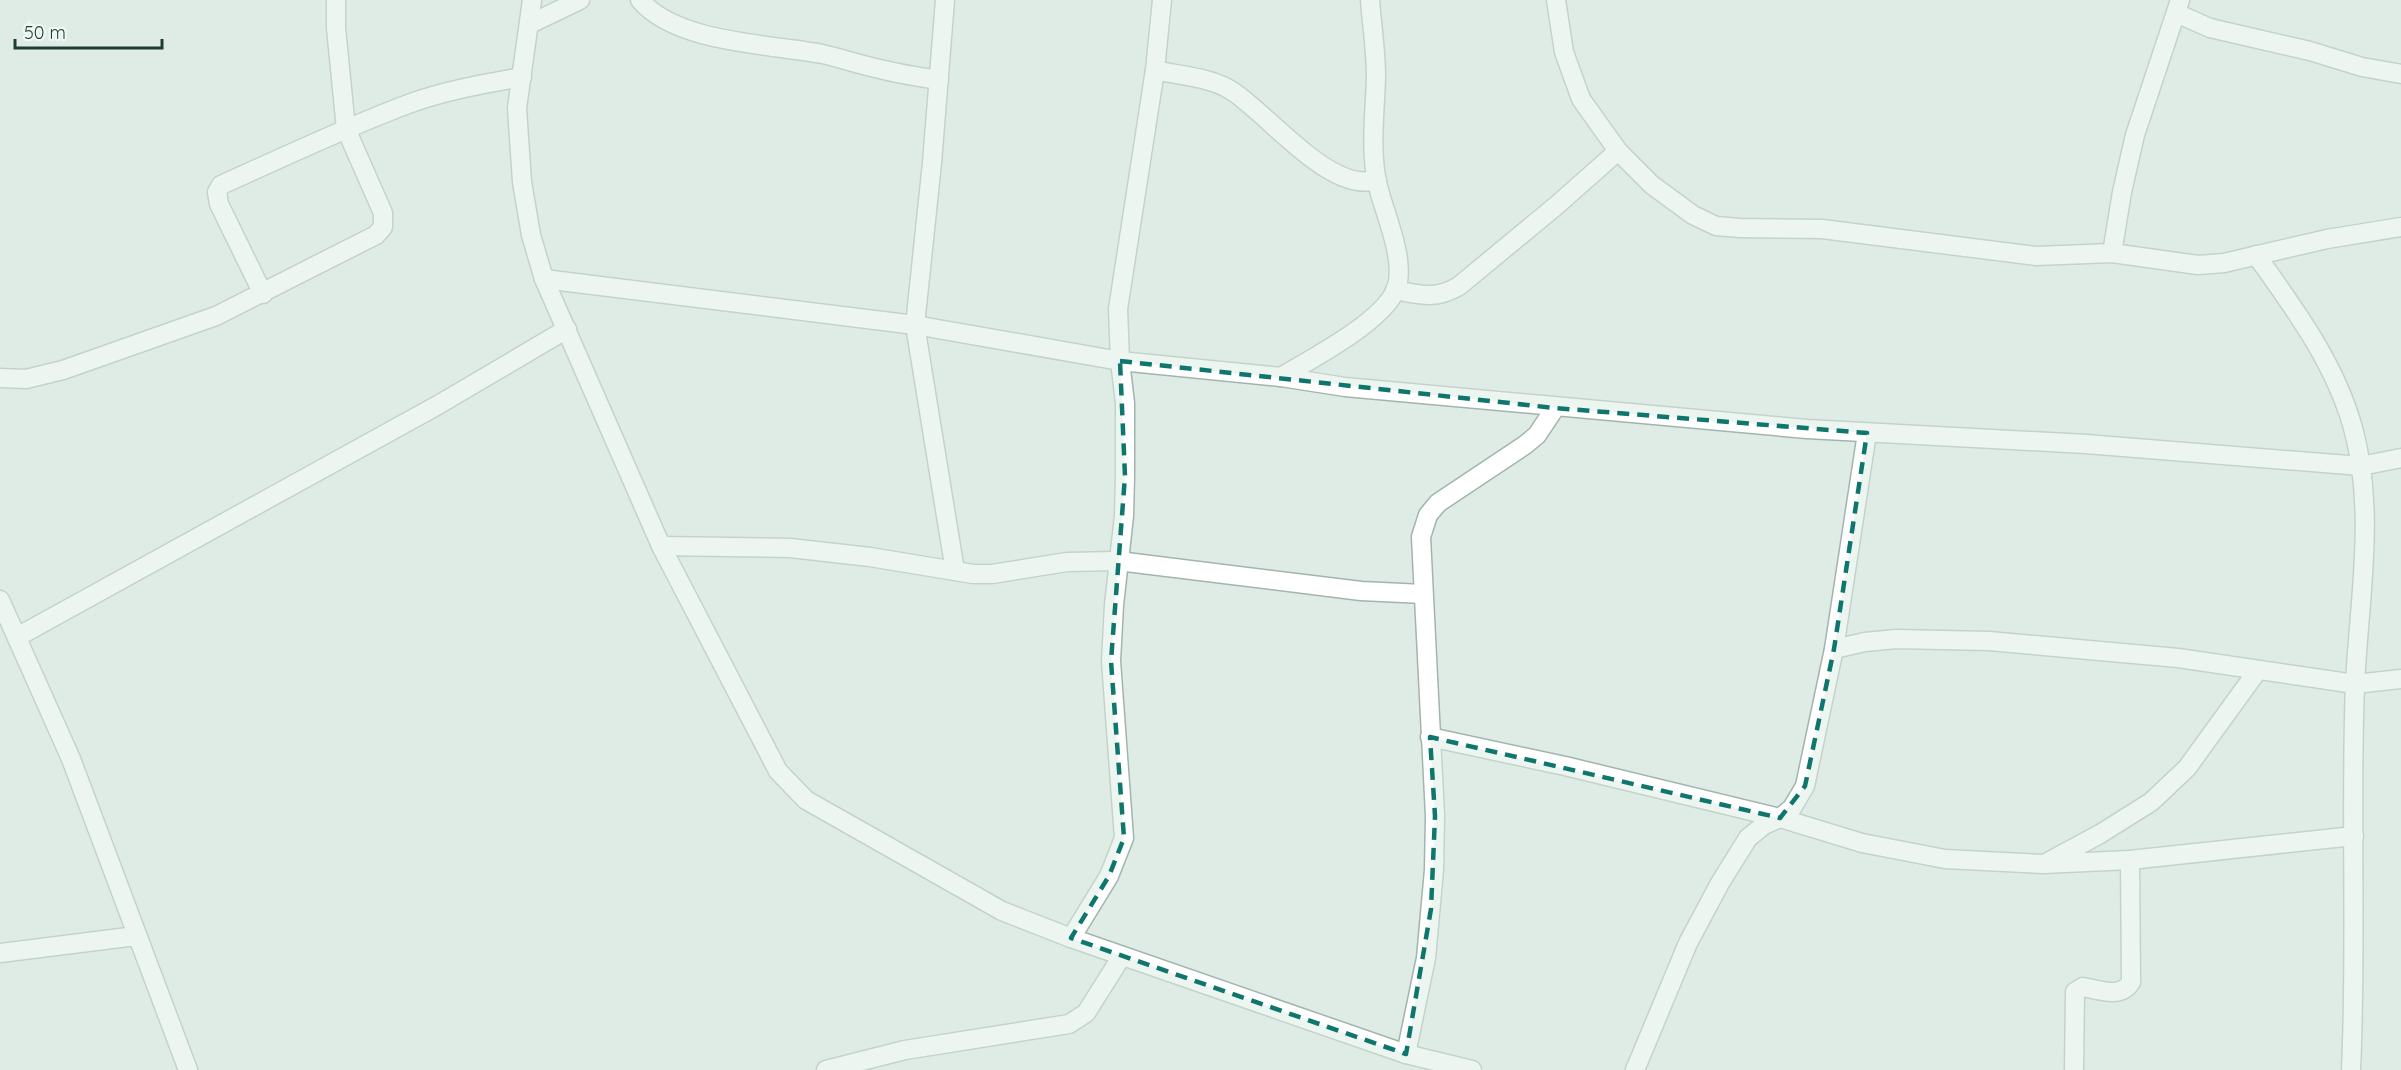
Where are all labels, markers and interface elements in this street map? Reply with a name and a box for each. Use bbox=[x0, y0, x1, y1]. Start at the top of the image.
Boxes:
scale bar bbox=[15, 12, 162, 50]
text: 50 m bbox=[24, 21, 66, 44]

